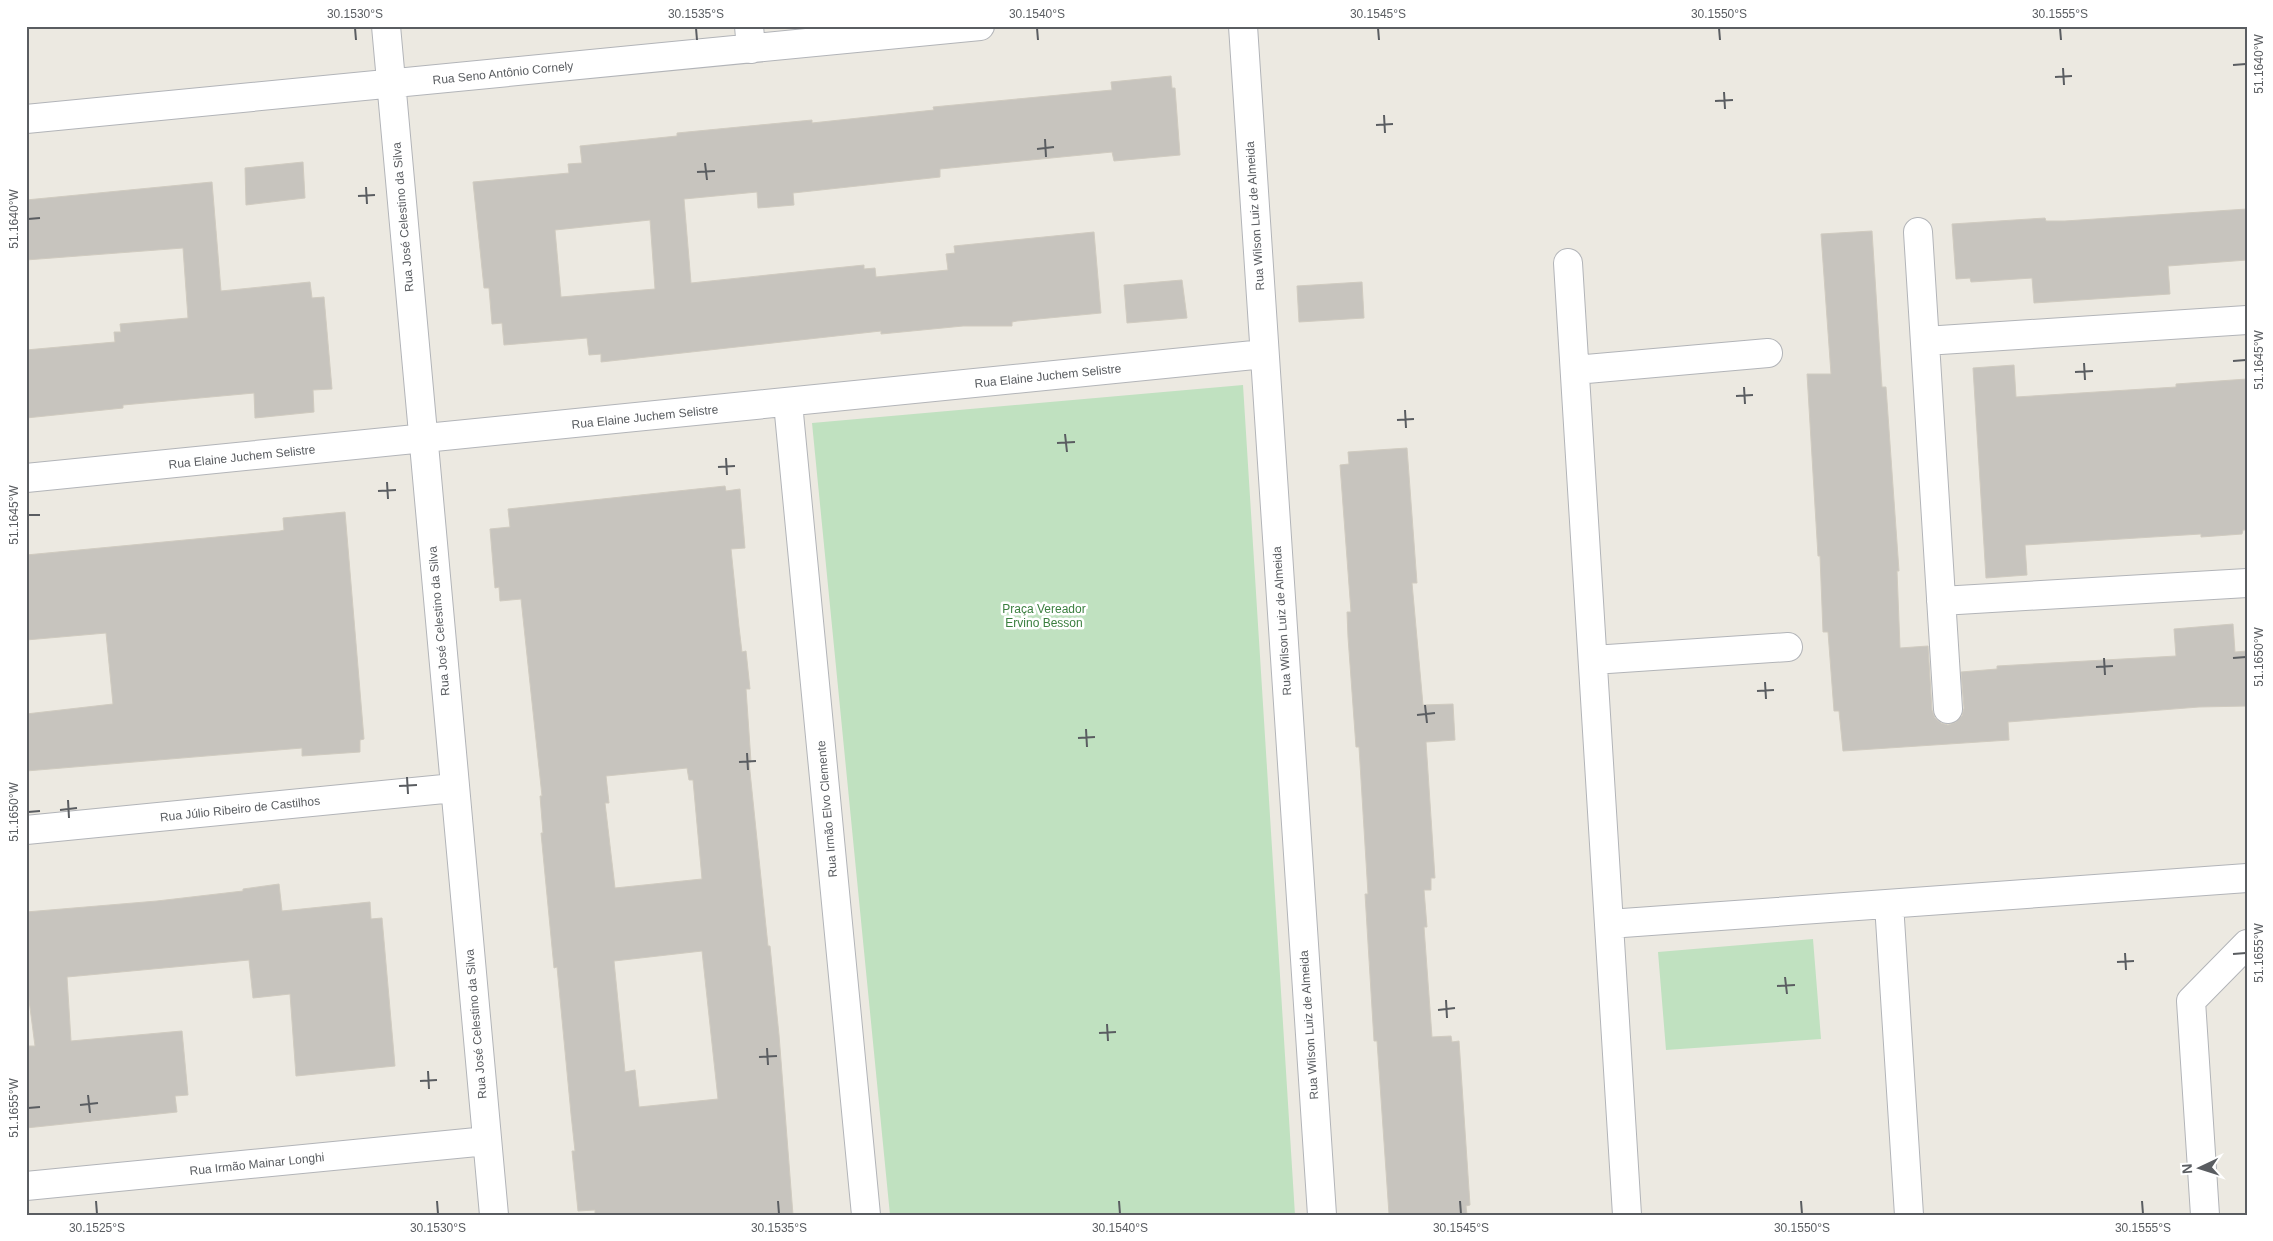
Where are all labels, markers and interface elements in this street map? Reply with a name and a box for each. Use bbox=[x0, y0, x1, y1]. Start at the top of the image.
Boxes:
text: 30.1530°S bbox=[327, 7, 383, 21]
text: 30.1535°S bbox=[668, 7, 724, 21]
text: 30.1540°S bbox=[1009, 7, 1065, 21]
text: 30.1545°S bbox=[1350, 7, 1406, 21]
text: 30.1550°S bbox=[1691, 7, 1747, 21]
text: 30.1555°S bbox=[2032, 7, 2088, 21]
text: 51.1640°W bbox=[2252, 34, 2266, 94]
street label: Rua Seno Antônio Cornely bbox=[432, 59, 574, 87]
street label: Rua José Celestino da Silva bbox=[389, 141, 417, 292]
street label: Rua Wilson Luiz de Almeida bbox=[1243, 141, 1267, 291]
text: 51.1640°W bbox=[7, 189, 21, 249]
text: 51.1645°W bbox=[2252, 330, 2266, 390]
street label: Rua Elaine Juchem Selistre bbox=[974, 361, 1122, 391]
street label: Rua Elaine Juchem Selistre bbox=[571, 402, 719, 432]
street label: Rua Elaine Juchem Selistre bbox=[168, 442, 316, 472]
text: 51.1645°W bbox=[7, 485, 21, 545]
street label: Rua José Celestino da Silva bbox=[425, 545, 453, 696]
street label: Rua Wilson Luiz de Almeida bbox=[1270, 546, 1294, 696]
park label: Praça Vereador Ervino Besson bbox=[1002, 602, 1086, 630]
text: 51.1650°W bbox=[2252, 627, 2266, 687]
street label: Rua Irmão Elvo Clemente bbox=[814, 740, 840, 878]
text: 51.1650°W bbox=[7, 782, 21, 842]
street label: Rua Júlio Ribeiro de Castilhos bbox=[159, 794, 321, 824]
text: 51.1655°W bbox=[2252, 923, 2266, 983]
street label: Rua José Celestino da Silva bbox=[462, 948, 490, 1099]
street label: Rua Wilson Luiz de Almeida bbox=[1297, 950, 1321, 1100]
text: 51.1655°W bbox=[7, 1078, 21, 1138]
north arrow bbox=[2176, 1144, 2226, 1194]
street label: Rua Irmão Mainar Longhi bbox=[189, 1150, 325, 1178]
text: N bbox=[2179, 1163, 2195, 1175]
text: 30.1525°S bbox=[69, 1221, 125, 1235]
text: 30.1530°S bbox=[410, 1221, 466, 1235]
text: 30.1535°S bbox=[751, 1221, 807, 1235]
text: 30.1540°S bbox=[1092, 1221, 1148, 1235]
text: 30.1545°S bbox=[1433, 1221, 1489, 1235]
text: 30.1550°S bbox=[1774, 1221, 1830, 1235]
text: 30.1555°S bbox=[2115, 1221, 2171, 1235]

